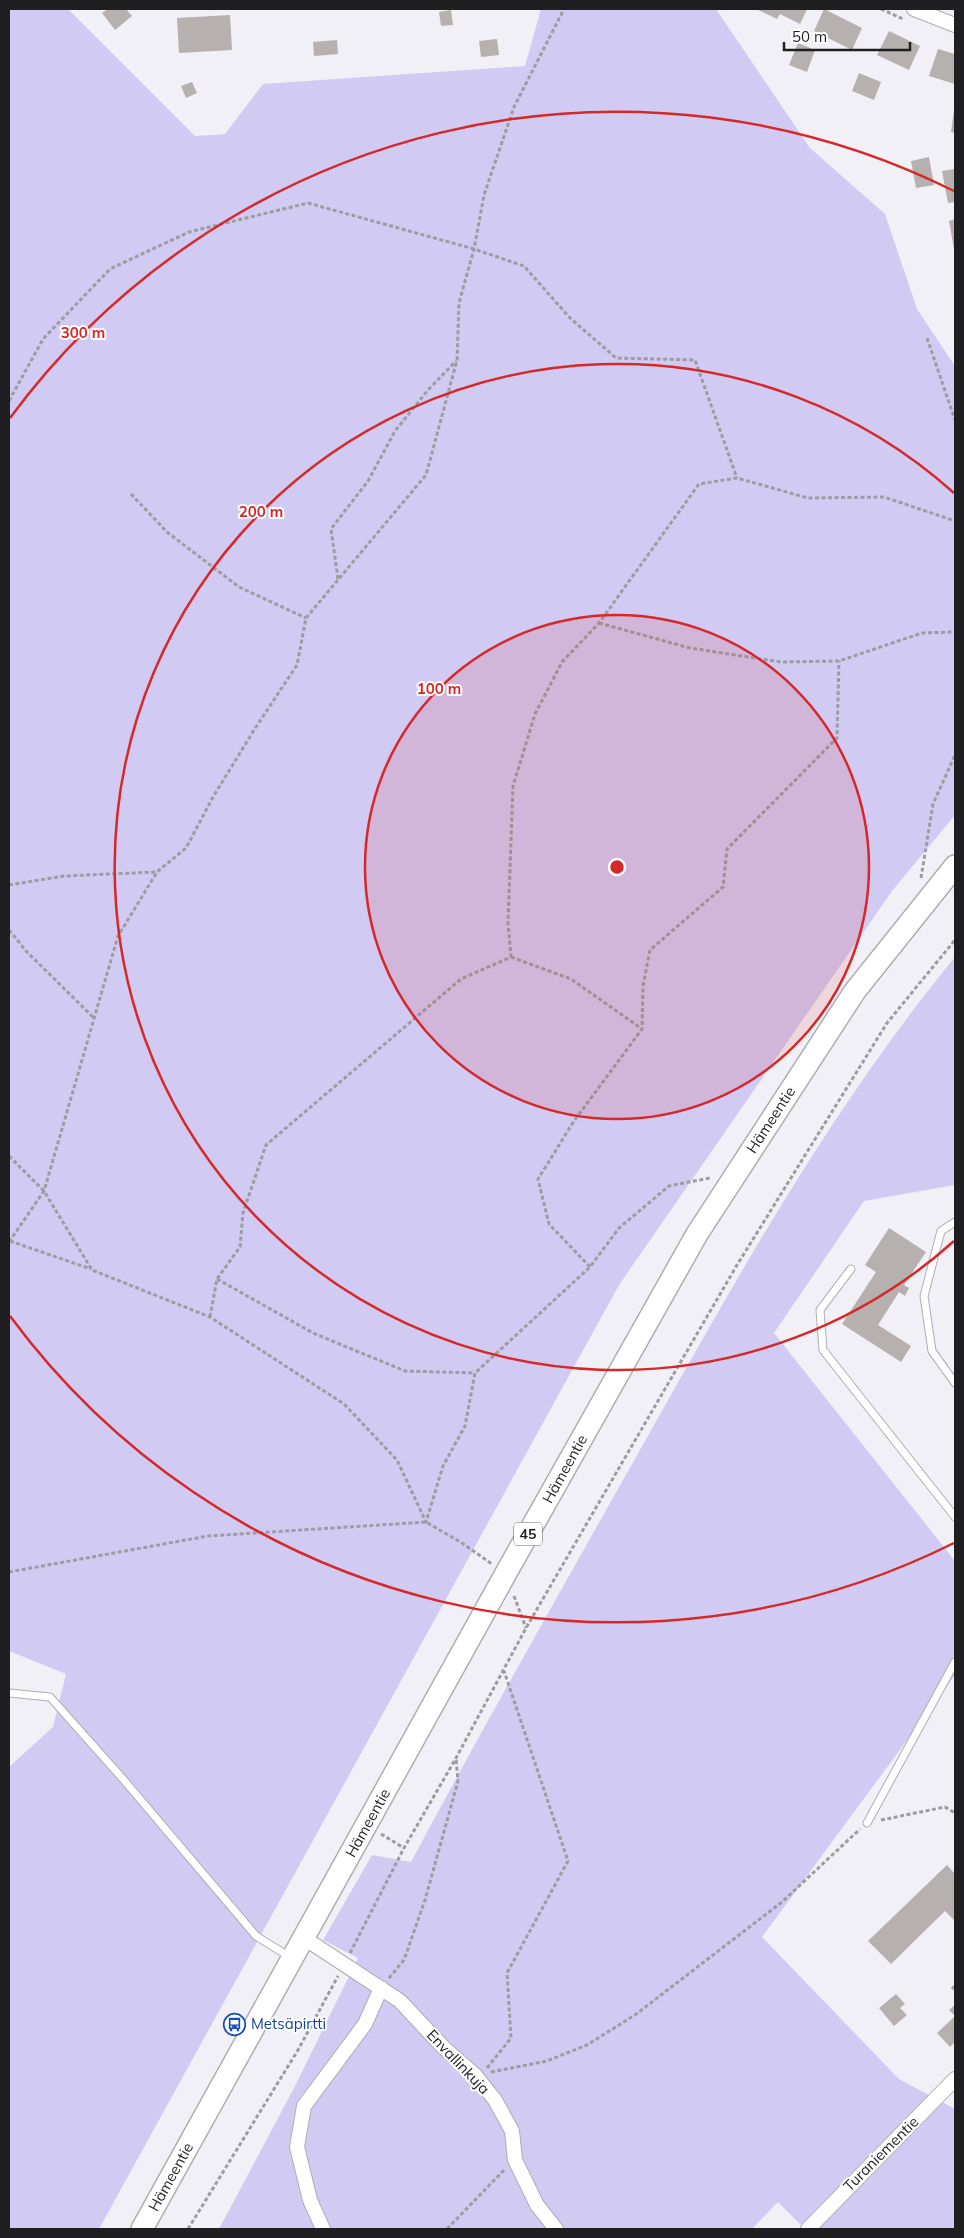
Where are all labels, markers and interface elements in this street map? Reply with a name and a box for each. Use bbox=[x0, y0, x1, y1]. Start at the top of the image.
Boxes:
scale bar bbox=[784, 20, 910, 52]
text: 50 m bbox=[792, 27, 827, 46]
text: 300 m bbox=[61, 323, 105, 342]
text: 200 m bbox=[239, 502, 283, 521]
text: 100 m bbox=[417, 679, 461, 698]
centre of rings bbox=[608, 858, 626, 876]
street label: Hämeentie bbox=[742, 1083, 799, 1157]
street label: Hämeentie bbox=[538, 1431, 591, 1506]
road number: 45 bbox=[514, 1522, 542, 1546]
street label: Hämeentie bbox=[341, 1785, 394, 1860]
bus stop icon: Metsäpirtti bbox=[223, 2012, 247, 2036]
place label: Metsäpirtti bbox=[251, 2014, 326, 2033]
street label: Envallinkuja bbox=[423, 2025, 494, 2098]
street label: Turaniementie bbox=[839, 2112, 922, 2195]
street label: Hämeentie bbox=[144, 2139, 197, 2214]

